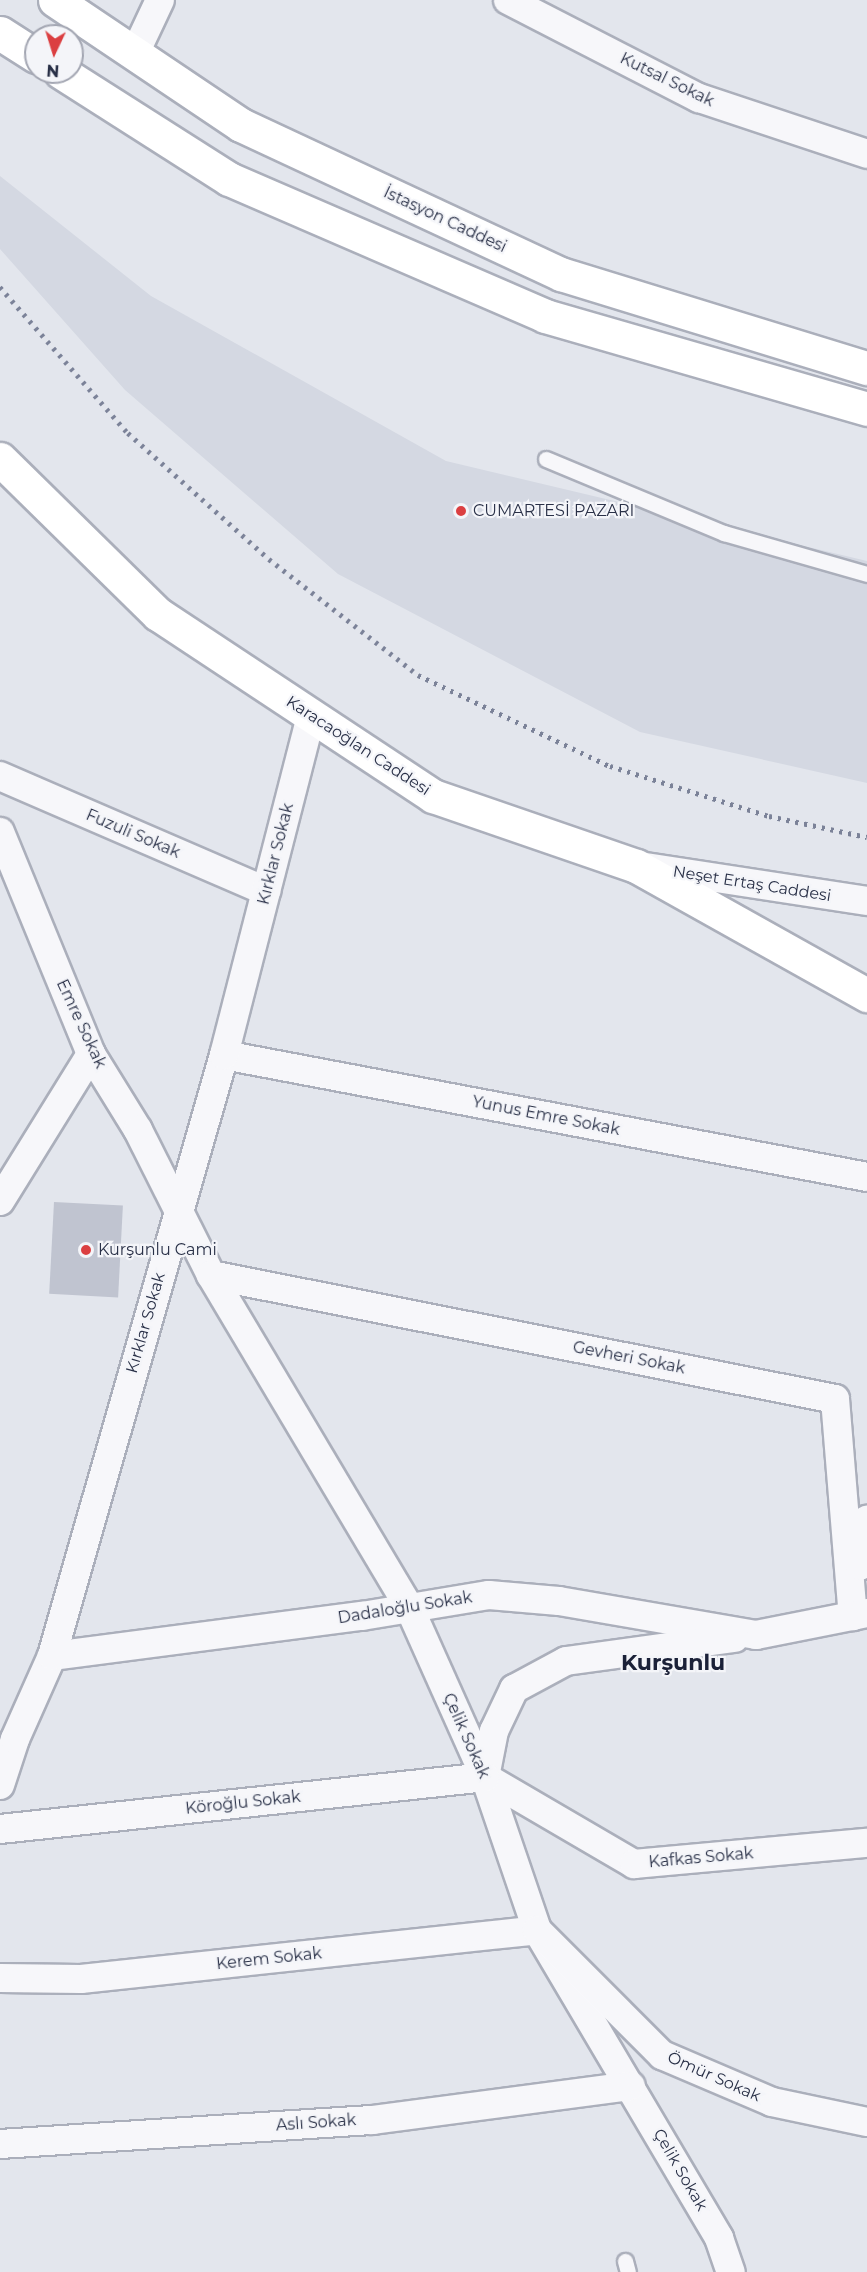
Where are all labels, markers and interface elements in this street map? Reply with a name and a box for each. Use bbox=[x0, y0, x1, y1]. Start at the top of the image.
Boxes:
north arrow bbox=[24, 24, 84, 84]
street label: Kutsal Sokak bbox=[617, 49, 717, 111]
text: N bbox=[46, 61, 60, 80]
street label: İstasyon Caddesi bbox=[380, 183, 510, 257]
place label: CUMARTESİ PAZARI bbox=[473, 501, 634, 521]
marker: CUMARTESİ PAZARI bbox=[454, 504, 468, 518]
street label: Karacaoğlan Caddesi bbox=[282, 692, 434, 800]
street label: Kırklar Sokak bbox=[254, 801, 298, 907]
street label: Fuzuli Sokak bbox=[83, 806, 183, 862]
street label: Neşet Ertaş Caddesi bbox=[672, 862, 832, 906]
street label: Emre Sokak bbox=[52, 976, 110, 1072]
street label: Yunus Emre Sokak bbox=[471, 1092, 621, 1140]
place label: Kurşunlu Cami bbox=[98, 1240, 217, 1260]
marker: Kurşunlu Cami bbox=[79, 1243, 93, 1257]
street label: Kırklar Sokak bbox=[122, 1270, 170, 1376]
street label: Gevheri Sokak bbox=[571, 1338, 687, 1378]
street label: Dadaloğlu Sokak bbox=[336, 1588, 474, 1628]
district label: Kurşunlu bbox=[621, 1650, 725, 1676]
street label: Çelik Sokak bbox=[439, 1690, 493, 1782]
street label: Köroğlu Sokak bbox=[184, 1787, 302, 1819]
street label: Kafkas Sokak bbox=[648, 1844, 754, 1872]
street label: Kerem Sokak bbox=[215, 1944, 323, 1974]
street label: Ömür Sokak bbox=[664, 2048, 764, 2106]
street label: Aslı Sokak bbox=[275, 2111, 357, 2135]
street label: Çelik Sokak bbox=[649, 2126, 711, 2214]

